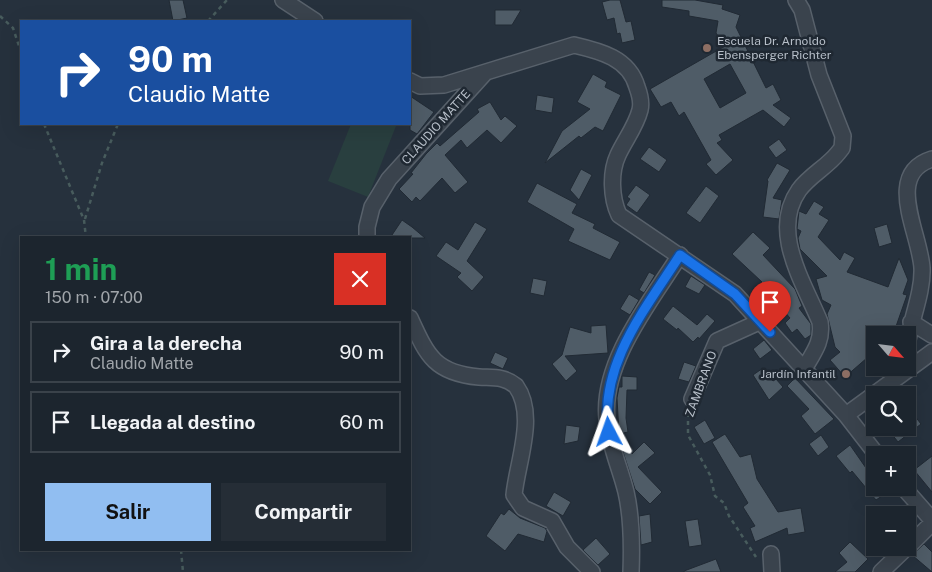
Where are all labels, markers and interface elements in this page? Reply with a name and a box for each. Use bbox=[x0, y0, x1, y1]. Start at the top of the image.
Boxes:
place label: Escuela Dr. Arnoldo Ebensperger Richter bbox=[717, 34, 832, 62]
text: 90 m bbox=[128, 39, 213, 80]
icon: right bbox=[45, 40, 110, 105]
marker: Escuela Dr. Arnoldo Ebensperger Richter bbox=[701, 42, 713, 54]
text: Claudio Matte bbox=[128, 81, 270, 107]
street label: CLAUDIO MATTE bbox=[399, 87, 473, 167]
text: 1 min bbox=[45, 251, 117, 287]
button: close bbox=[334, 253, 386, 305]
pin bbox=[749, 281, 791, 332]
text: 150 m · 07:00 bbox=[45, 288, 143, 307]
icon: arrive bbox=[756, 288, 784, 316]
north arrow bbox=[866, 326, 916, 376]
map controls bbox=[866, 326, 916, 556]
text: Gira a la derecha bbox=[90, 332, 242, 354]
icon: right bbox=[47, 338, 75, 366]
text: 90 m bbox=[340, 341, 384, 363]
street label: ZAMBRANO bbox=[683, 349, 720, 419]
text: Claudio Matte bbox=[90, 354, 193, 373]
place label: Jardín Infantil bbox=[760, 367, 836, 381]
marker: Jardín Infantil bbox=[840, 368, 852, 380]
button: search bbox=[866, 386, 916, 436]
position arrow bbox=[582, 405, 634, 457]
icon: arrive bbox=[47, 408, 75, 436]
text: Llegada al destino bbox=[90, 411, 255, 433]
text: 60 m bbox=[340, 411, 384, 433]
button: + bbox=[866, 446, 916, 496]
button: Salir bbox=[45, 483, 211, 541]
button: Compartir bbox=[221, 483, 386, 541]
button: − bbox=[866, 506, 916, 556]

